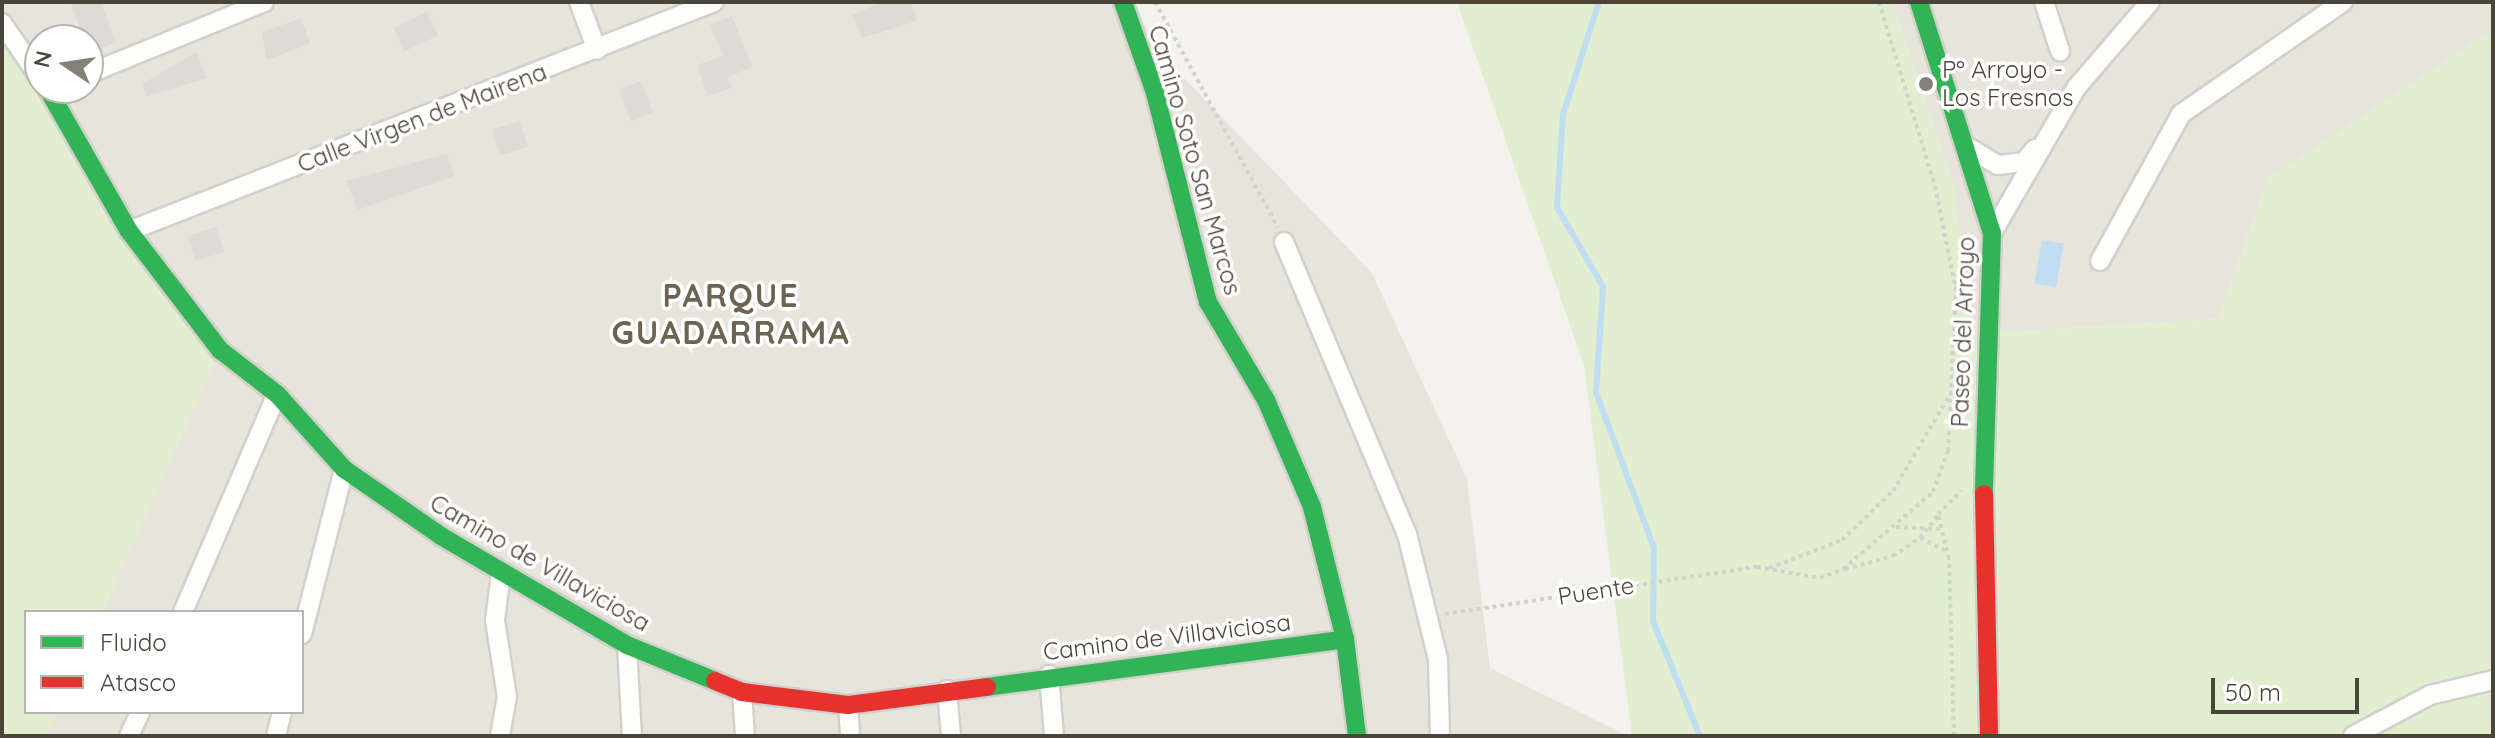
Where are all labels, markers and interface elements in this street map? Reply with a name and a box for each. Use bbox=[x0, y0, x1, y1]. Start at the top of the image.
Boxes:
street label: Camino Soto San Marcos bbox=[1143, 22, 1247, 298]
north arrow bbox=[24, 24, 104, 104]
text: N bbox=[27, 48, 58, 70]
place label: Pº Arroyo - Los Fresnos bbox=[1942, 56, 2074, 112]
street label: Calle Virgen de Mairena bbox=[293, 57, 551, 179]
marker: Pº Arroyo - Los Fresnos bbox=[1917, 75, 1935, 93]
street label: Paseo del Arroyo bbox=[1945, 236, 1981, 428]
district label: PARQUE GUADARRAMA bbox=[611, 277, 851, 352]
street label: Camino de Villaviciosa bbox=[425, 488, 655, 638]
street label: Puente bbox=[1556, 571, 1636, 611]
street label: Camino de Villaviciosa bbox=[1042, 608, 1292, 666]
legend bbox=[24, 610, 304, 714]
text: Fluido bbox=[100, 627, 167, 657]
scale bar bbox=[2215, 662, 2363, 712]
text: Atasco bbox=[100, 667, 176, 697]
text: 50 m bbox=[2225, 677, 2281, 707]

